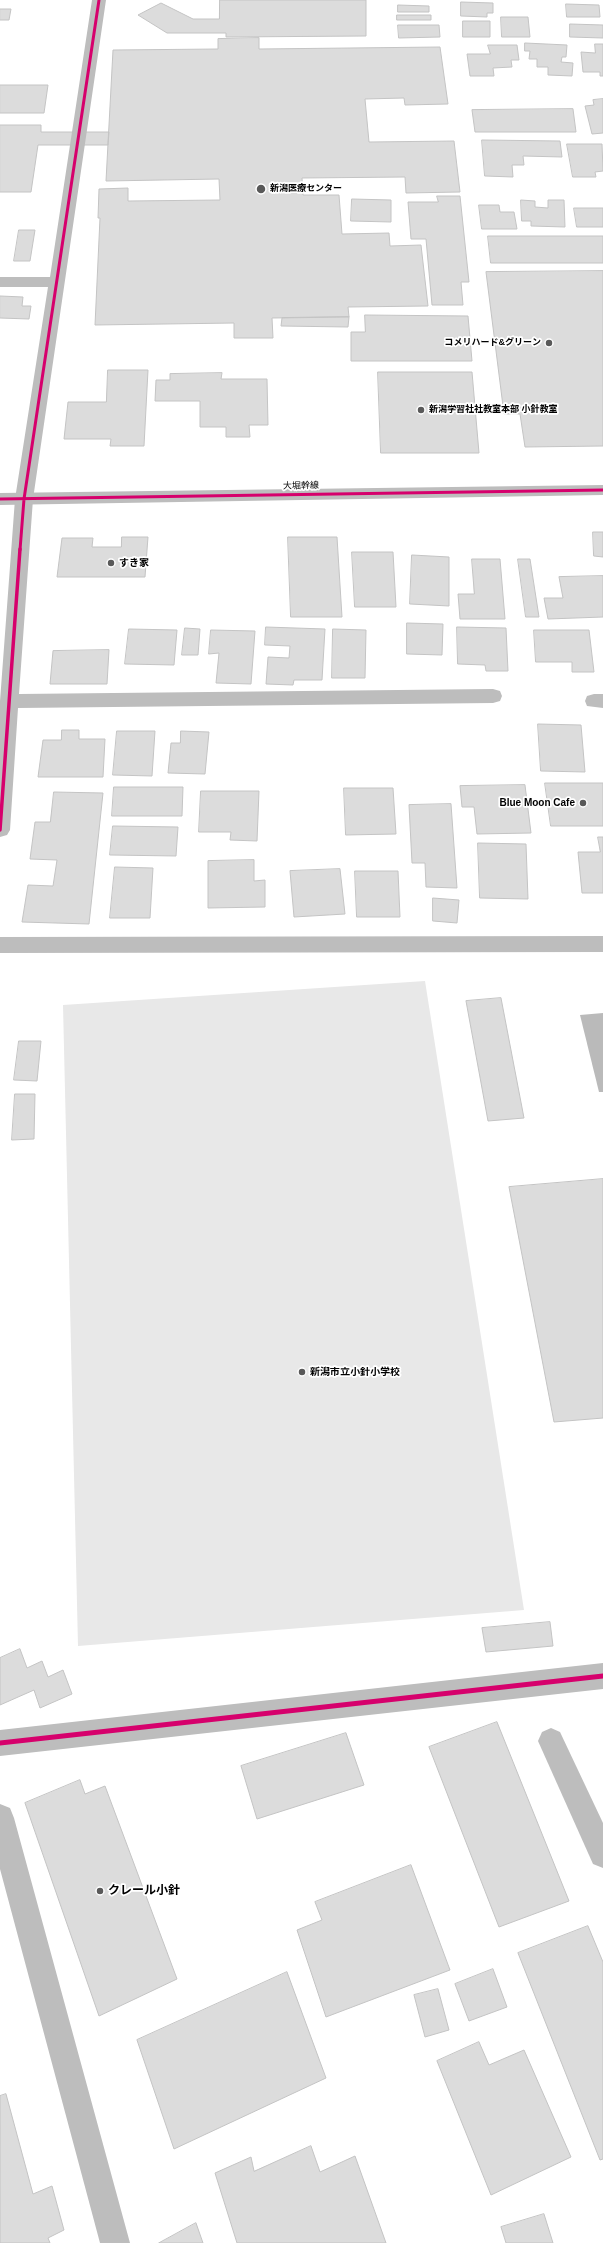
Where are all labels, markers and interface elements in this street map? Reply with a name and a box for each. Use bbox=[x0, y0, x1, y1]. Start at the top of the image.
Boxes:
marker: 新潟医療センター bbox=[255, 183, 267, 195]
place label: 新潟医療センター bbox=[270, 184, 342, 194]
place label: コメリハード&グリーン bbox=[445, 338, 541, 348]
marker: コメリハード&グリーン bbox=[544, 338, 554, 348]
marker: 新潟学習社社教室本部 小針教室 bbox=[416, 405, 426, 415]
place label: 新潟学習社社教室本部 小針教室 bbox=[429, 405, 558, 415]
street label: 大堀幹線 bbox=[283, 480, 319, 492]
place label: すき家 bbox=[119, 557, 149, 569]
marker: すき家 bbox=[106, 558, 116, 568]
place label: Blue Moon Cafe bbox=[499, 797, 575, 809]
marker: Blue Moon Cafe bbox=[578, 798, 588, 808]
place label: 新潟市立小針小学校 bbox=[310, 1366, 400, 1378]
marker: 新潟市立小針小学校 bbox=[297, 1367, 307, 1377]
place label: クレール小針 bbox=[108, 1884, 180, 1898]
marker: クレール小針 bbox=[95, 1886, 105, 1896]

